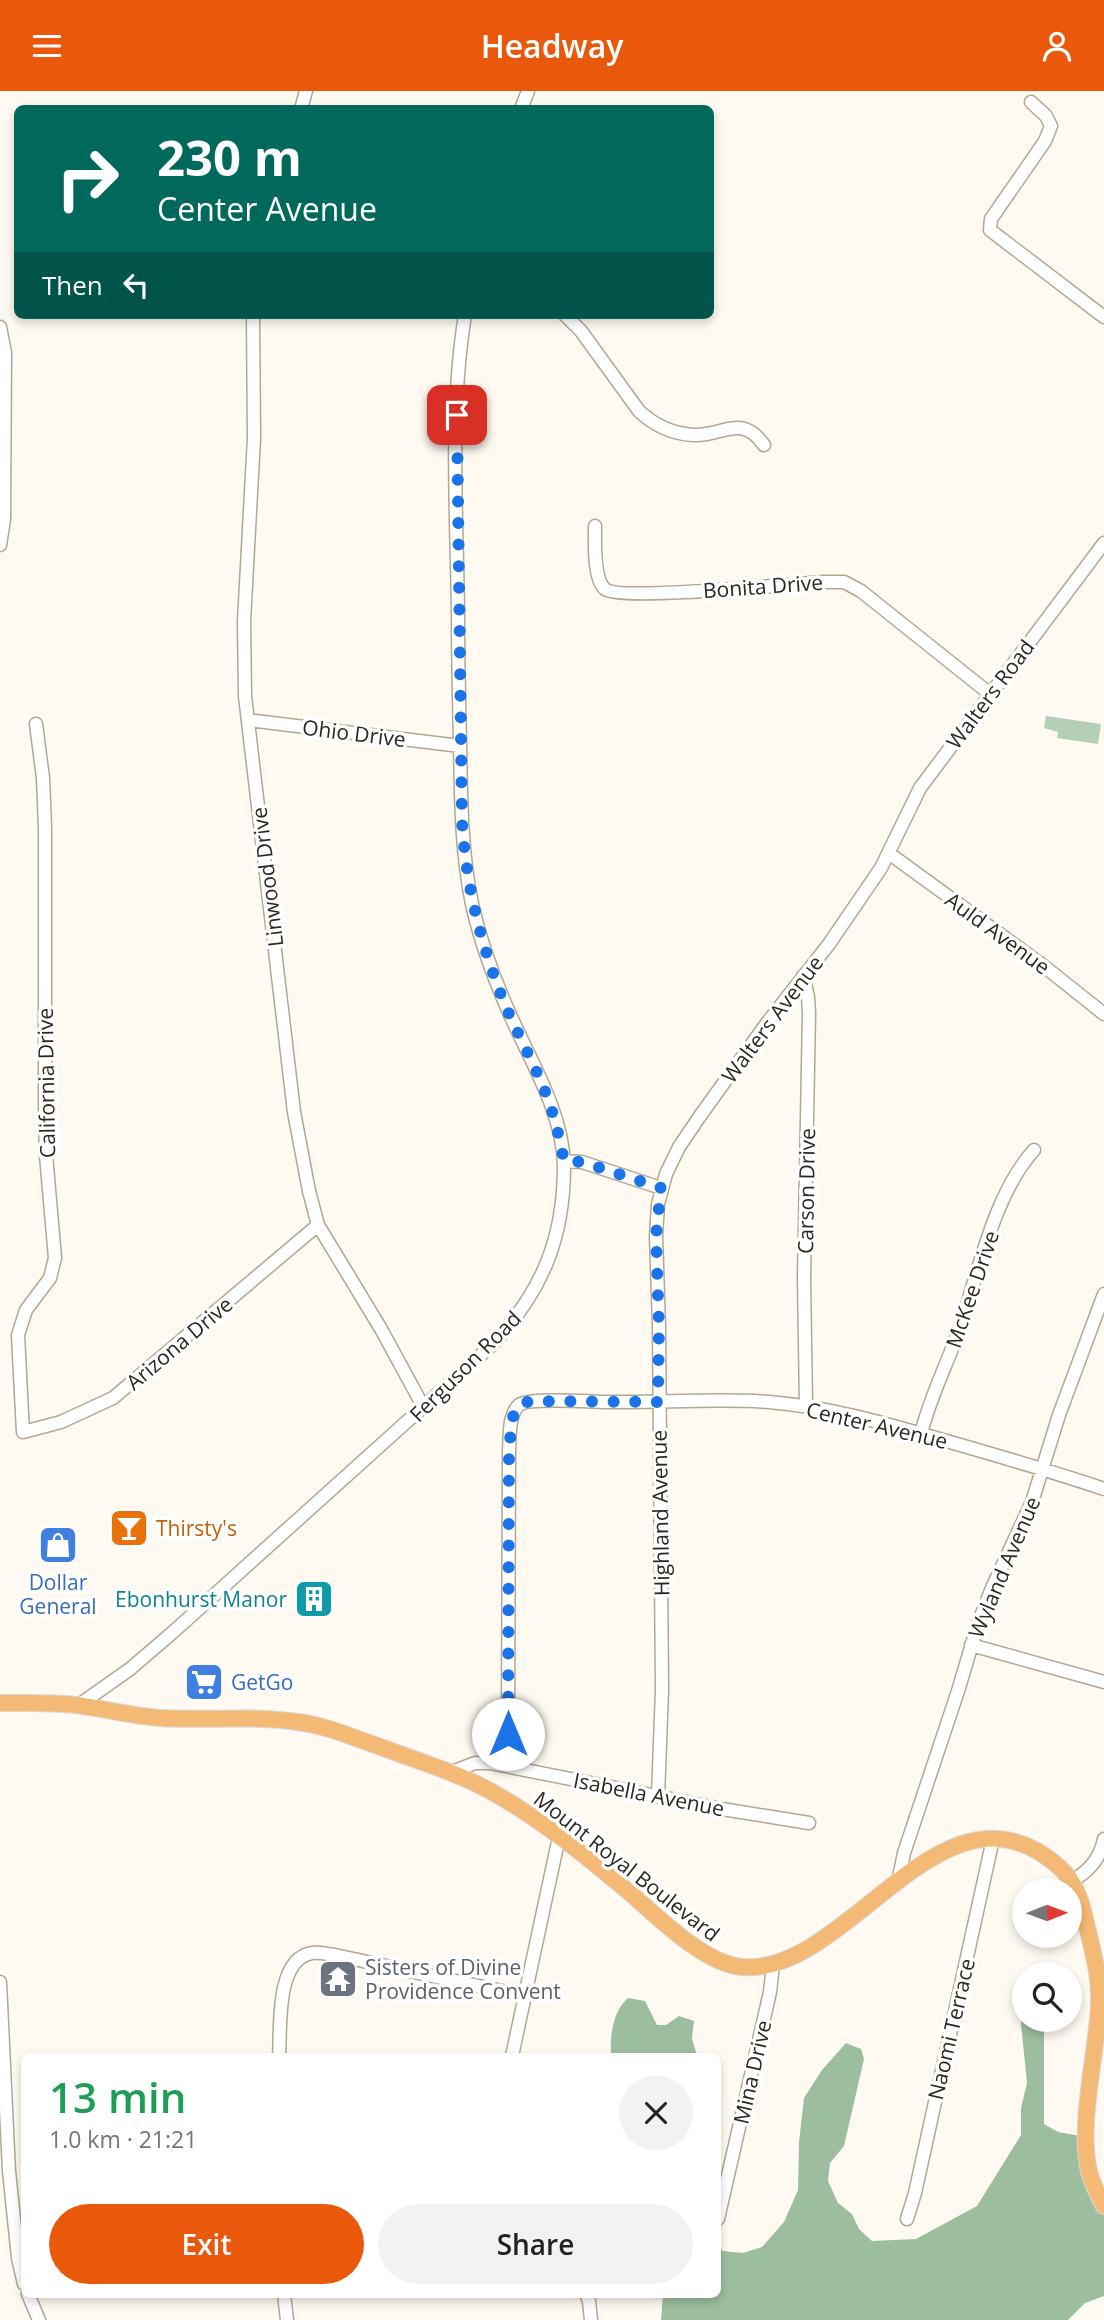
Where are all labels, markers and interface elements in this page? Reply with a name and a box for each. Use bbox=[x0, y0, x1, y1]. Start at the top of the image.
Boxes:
text: Headway bbox=[481, 24, 623, 67]
icon: menu bbox=[28, 27, 66, 65]
icon: person bbox=[1038, 27, 1076, 65]
text: 230 m bbox=[157, 124, 302, 190]
icon: right bbox=[42, 133, 133, 224]
text: Center Avenue bbox=[157, 187, 377, 230]
icon: left bbox=[117, 266, 155, 304]
text: Then bbox=[42, 267, 103, 303]
pin bbox=[427, 385, 487, 445]
icon: arrive bbox=[438, 396, 476, 434]
street label: Bonita Drive bbox=[702, 568, 824, 604]
street label: Walters Road bbox=[940, 634, 1040, 754]
street label: Ohio Drive bbox=[301, 713, 407, 753]
street label: Linwood Drive bbox=[245, 806, 289, 948]
street label: Auld Avenue bbox=[940, 886, 1056, 980]
street label: Walters Avenue bbox=[715, 950, 829, 1088]
street label: California Drive bbox=[31, 1008, 61, 1158]
street label: Carson Drive bbox=[791, 1128, 821, 1254]
street label: McKee Drive bbox=[939, 1227, 1005, 1351]
street label: Arizona Drive bbox=[120, 1290, 238, 1396]
street label: Ferguson Road bbox=[403, 1304, 527, 1428]
street label: Center Avenue bbox=[804, 1395, 950, 1455]
street label: Highland Avenue bbox=[645, 1430, 675, 1596]
street label: Wyland Avenue bbox=[962, 1492, 1046, 1642]
bar icon: Thirsty's bbox=[108, 1507, 150, 1549]
place label: Thirsty's bbox=[156, 1514, 237, 1542]
shop icon: Dollar General bbox=[37, 1524, 79, 1566]
place label: Dollar General bbox=[19, 1568, 97, 1620]
building icon: Ebonhurst Manor bbox=[293, 1578, 335, 1620]
place label: Ebonhurst Manor bbox=[115, 1585, 287, 1613]
supermarket icon: GetGo bbox=[183, 1661, 225, 1703]
place label: GetGo bbox=[231, 1668, 293, 1696]
position arrow bbox=[471, 1697, 545, 1771]
street label: Isabella Avenue bbox=[571, 1766, 727, 1822]
street label: Mount Royal Boulevard bbox=[528, 1785, 726, 1947]
north arrow bbox=[1012, 1878, 1082, 1948]
map controls bbox=[1012, 1878, 1082, 2032]
place label: Sisters of Divine Providence Convent bbox=[365, 1953, 561, 2005]
street label: Naomi Terrace bbox=[921, 1956, 981, 2102]
temple icon: Sisters of Divine Providence Convent bbox=[317, 1958, 359, 2000]
button: search bbox=[1012, 1962, 1082, 2032]
street label: Mina Drive bbox=[726, 2017, 778, 2127]
text: 13 min bbox=[49, 2068, 186, 2125]
button: close bbox=[619, 2076, 693, 2150]
text: 1.0 km · 21:21 bbox=[49, 2123, 197, 2155]
button: Exit bbox=[49, 2204, 364, 2284]
button: Share bbox=[378, 2204, 693, 2284]

